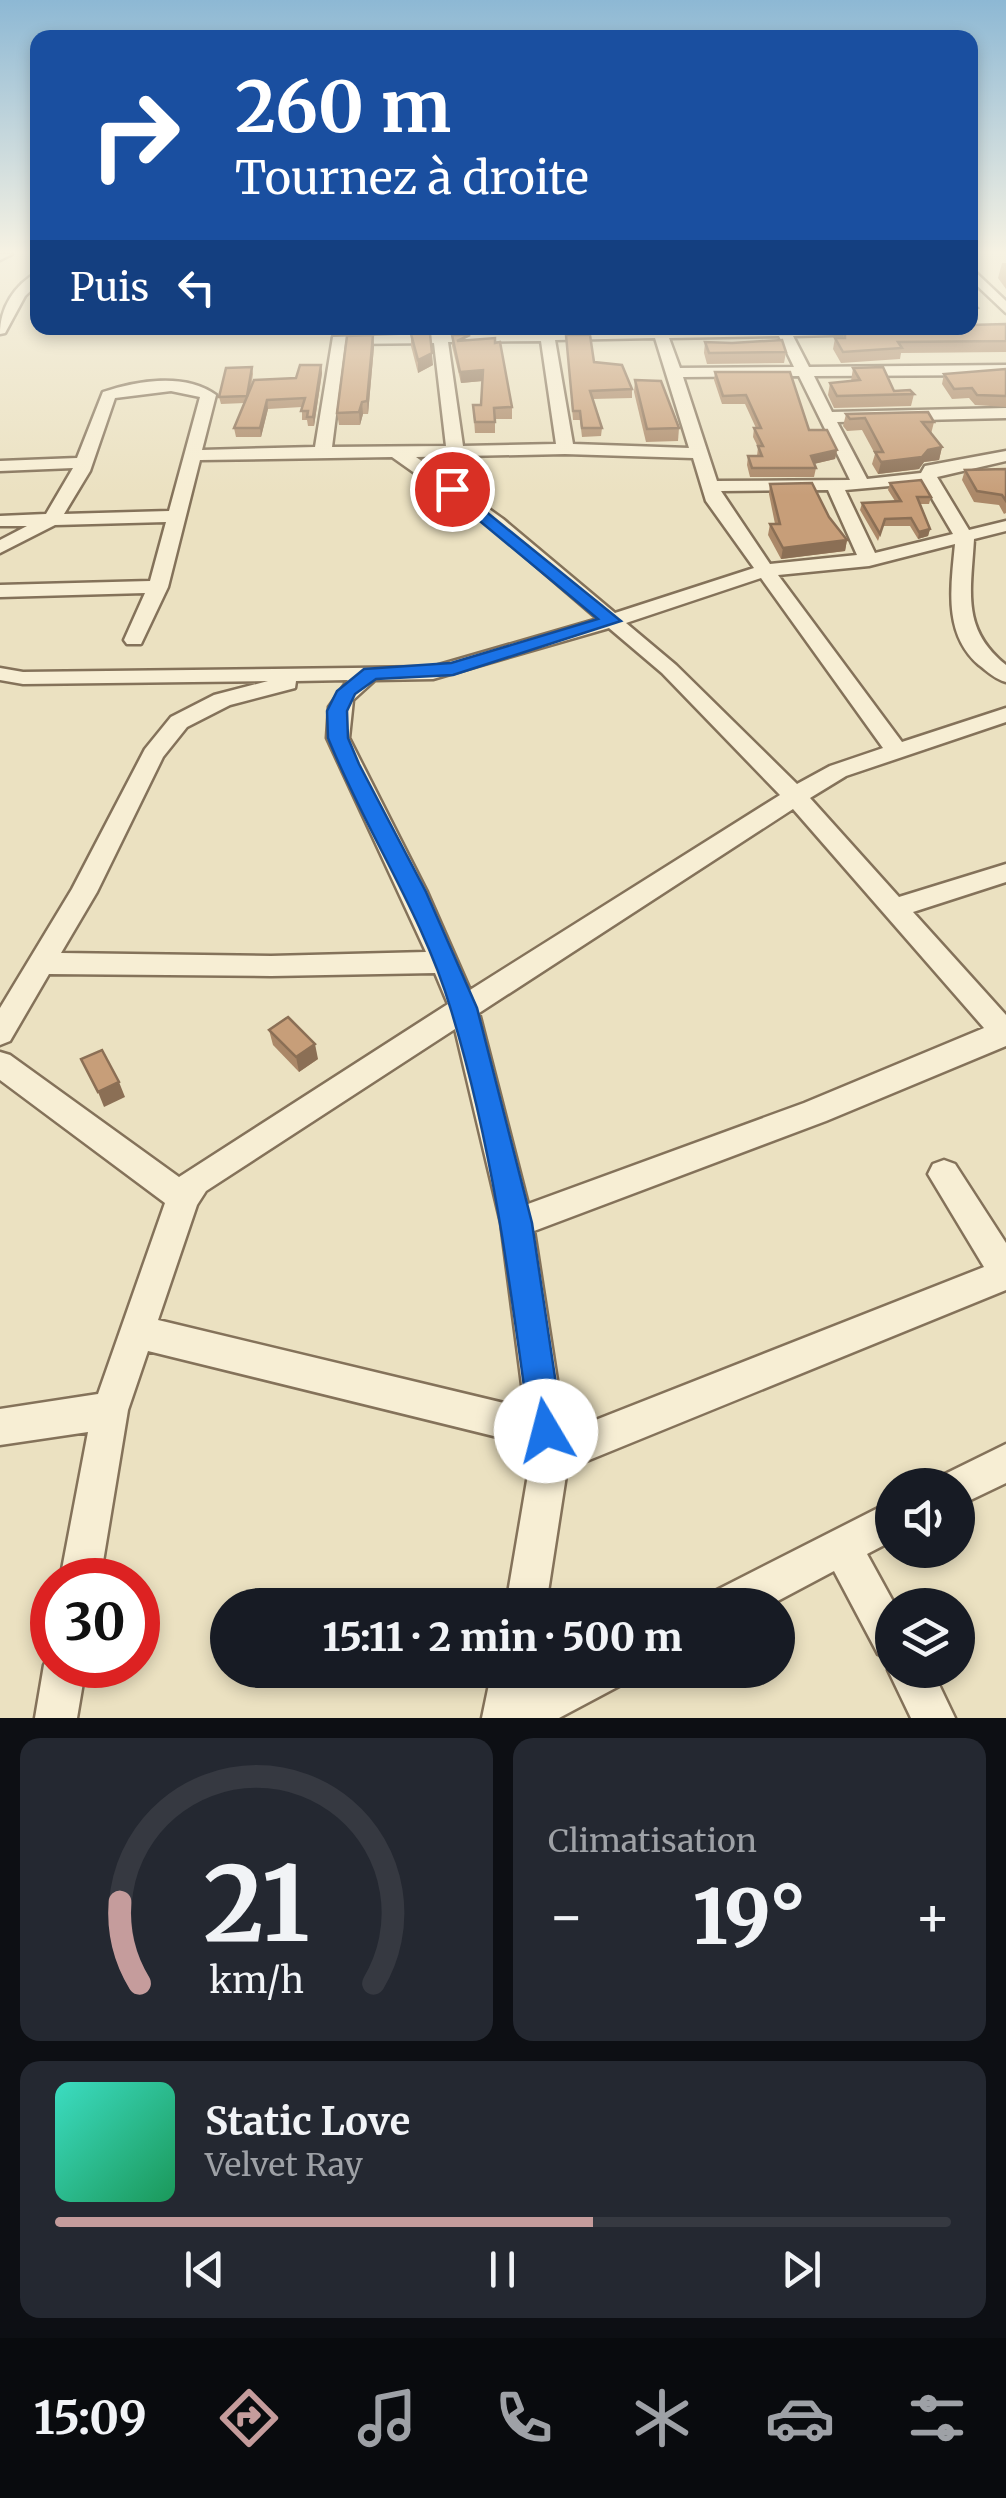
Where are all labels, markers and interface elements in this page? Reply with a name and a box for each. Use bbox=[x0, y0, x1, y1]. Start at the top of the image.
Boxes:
text: 260 m bbox=[235, 63, 451, 151]
icon: right bbox=[70, 70, 200, 200]
text: Tournez à droite bbox=[235, 150, 589, 206]
icon: left bbox=[169, 260, 224, 315]
text: Puis bbox=[70, 264, 149, 311]
pin bbox=[410, 447, 495, 532]
icon: arrive bbox=[425, 462, 480, 517]
position arrow bbox=[494, 1379, 598, 1483]
map controls bbox=[875, 1468, 975, 1688]
button: sound bbox=[875, 1468, 975, 1568]
speed limit sign: 30 bbox=[30, 1558, 160, 1688]
button: layers bbox=[875, 1588, 975, 1688]
text: 15:11 · 2 min · 500 m bbox=[323, 1614, 682, 1661]
text: Climatisation bbox=[548, 1821, 757, 1861]
text: 21 bbox=[203, 1839, 310, 1969]
text: 19° bbox=[693, 1870, 806, 1964]
text: − bbox=[548, 1882, 585, 1951]
text: + bbox=[914, 1882, 951, 1951]
text: km/h bbox=[209, 1958, 304, 2003]
text: Static Love bbox=[205, 2098, 410, 2145]
text: Velvet Ray bbox=[205, 2145, 363, 2185]
icon: previous bbox=[177, 2242, 232, 2297]
icon: pause bbox=[475, 2242, 530, 2297]
icon: next bbox=[774, 2242, 829, 2297]
icon: directions bbox=[214, 2383, 284, 2453]
icon: music bbox=[352, 2383, 422, 2453]
icon: phone bbox=[489, 2383, 559, 2453]
icon: climate bbox=[627, 2383, 697, 2453]
icon: car bbox=[765, 2383, 835, 2453]
icon: filters bbox=[902, 2383, 972, 2453]
text: 15:09 bbox=[34, 2390, 147, 2446]

